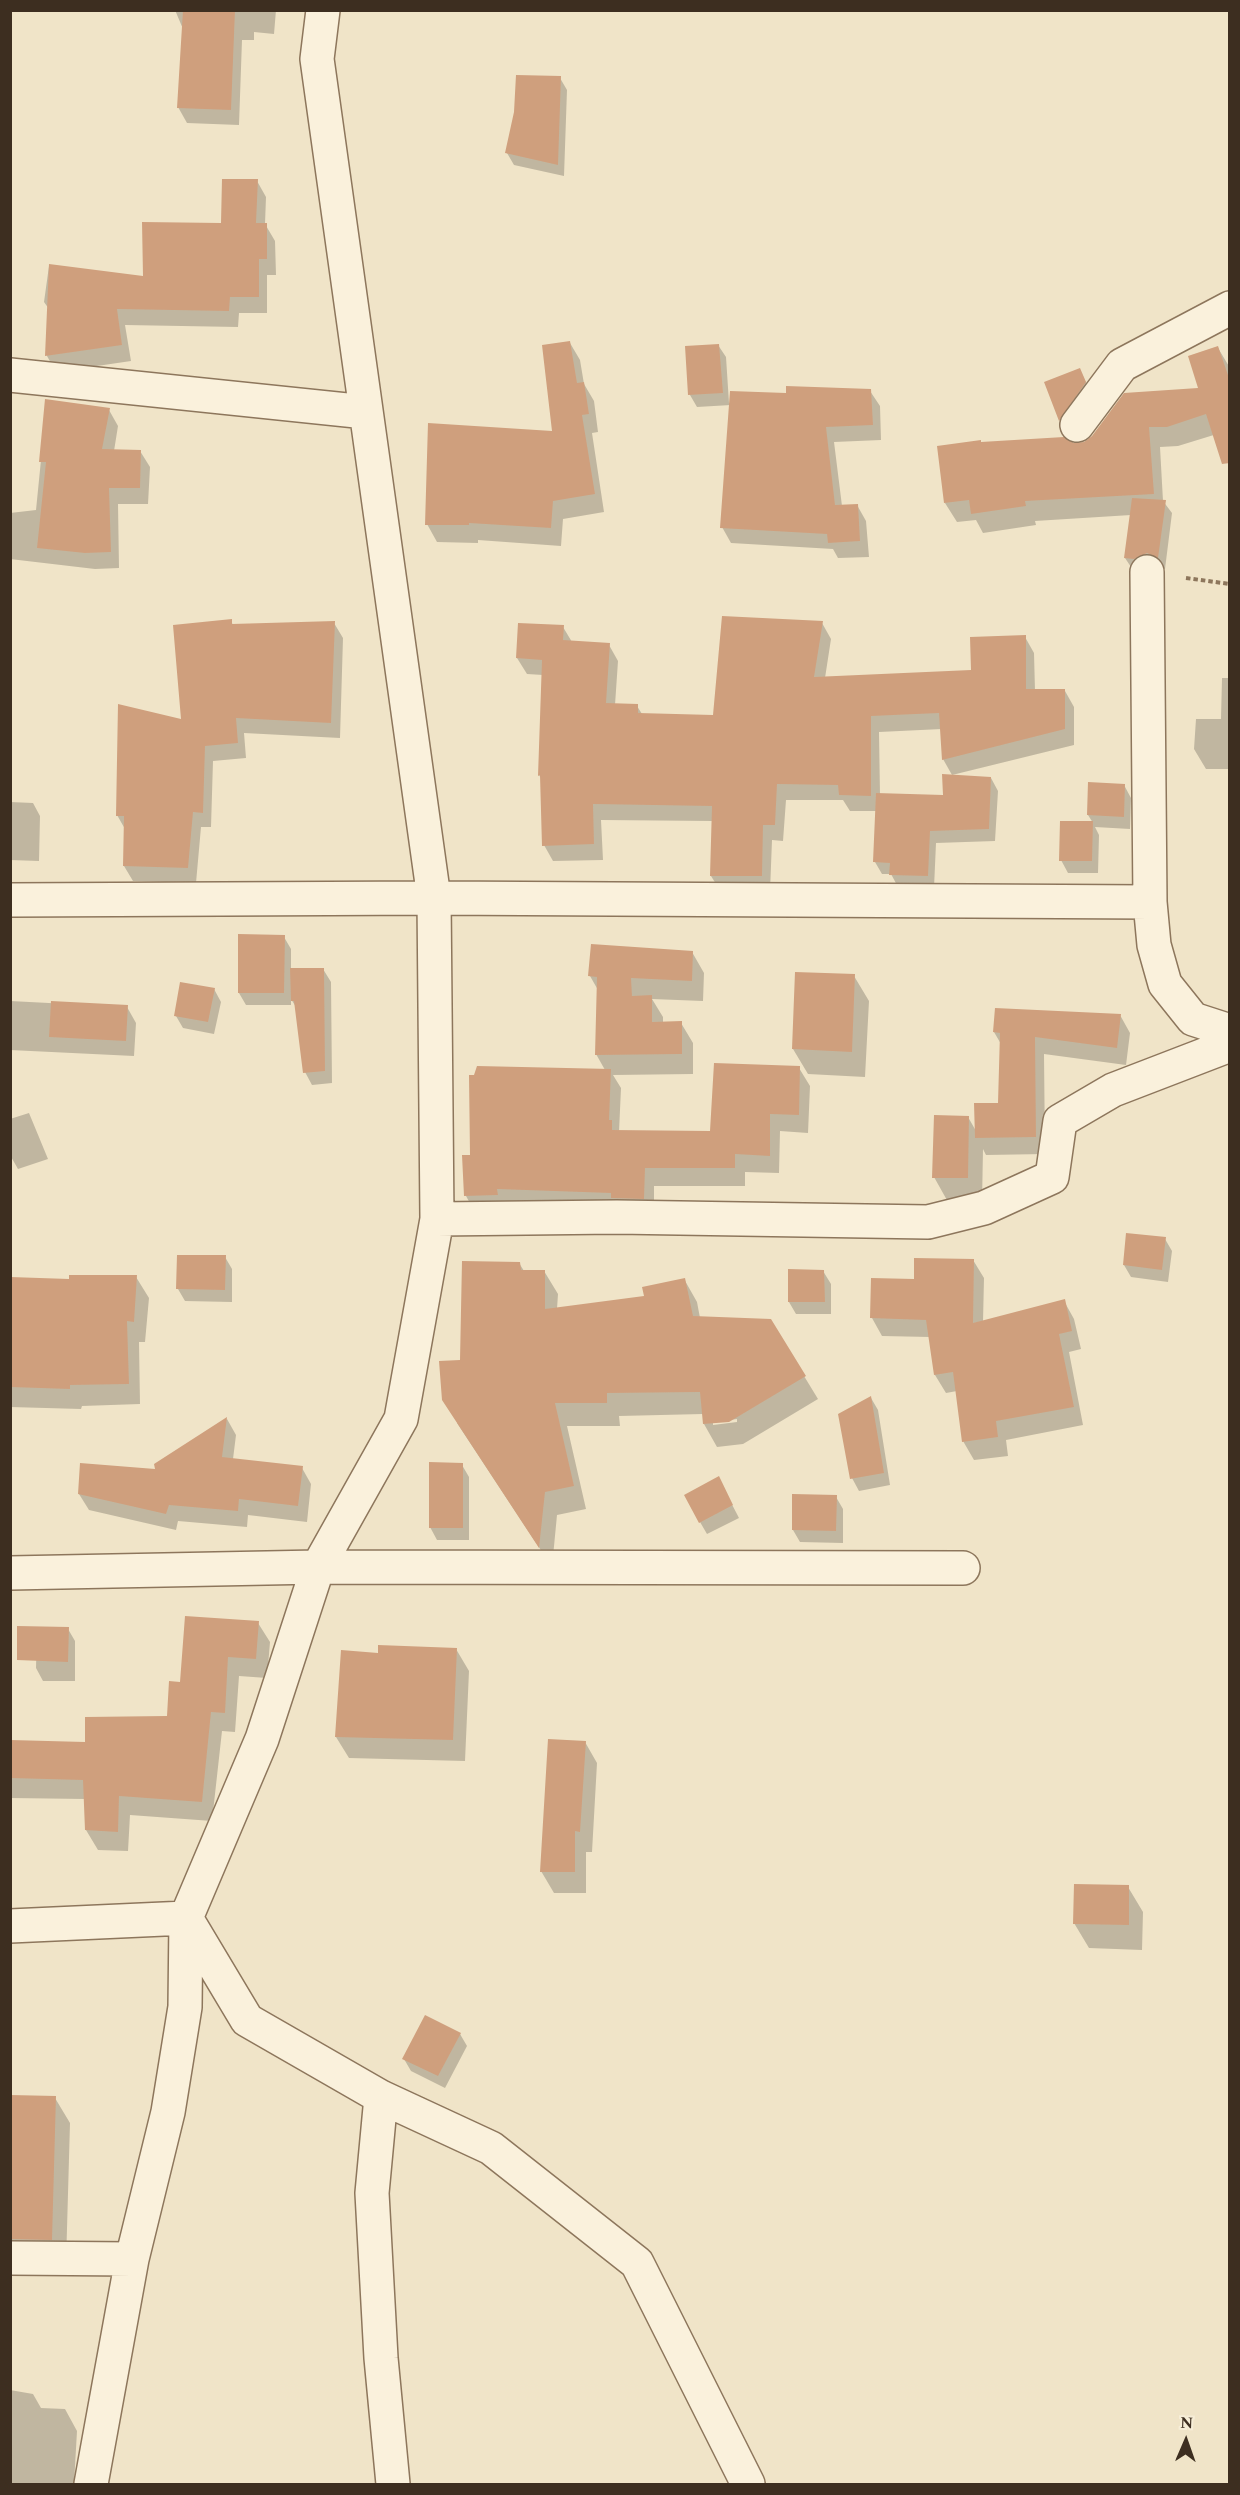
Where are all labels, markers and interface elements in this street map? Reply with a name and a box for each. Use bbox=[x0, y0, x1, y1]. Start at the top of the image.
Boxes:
north arrow bbox=[1156, 2411, 1216, 2471]
text: N bbox=[1180, 2411, 1194, 2435]

